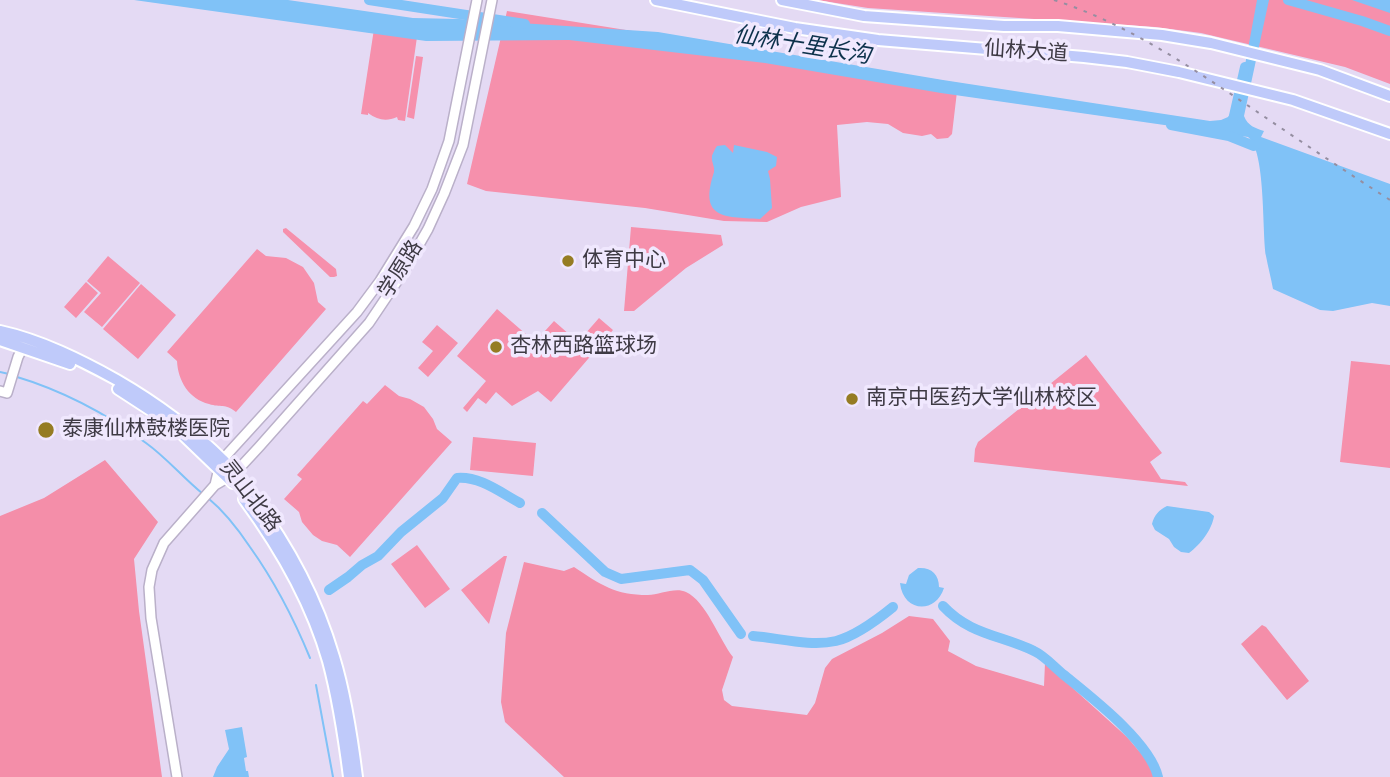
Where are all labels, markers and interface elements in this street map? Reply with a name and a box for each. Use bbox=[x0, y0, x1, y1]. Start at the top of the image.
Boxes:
water label: 仙林十里长沟 bbox=[732, 23, 872, 71]
street label: 仙林大道 bbox=[983, 38, 1069, 68]
street label: 学原路 bbox=[375, 237, 429, 303]
place label: 体育中心 bbox=[582, 248, 666, 274]
marker: 体育中心 bbox=[560, 253, 576, 269]
place label: 杏林西路篮球场 bbox=[510, 334, 657, 360]
marker: 杏林西路篮球场 bbox=[488, 339, 504, 355]
place label: 南京中医药大学仙林校区 bbox=[866, 386, 1097, 412]
marker: 南京中医药大学仙林校区 bbox=[844, 391, 860, 407]
place label: 泰康仙林鼓楼医院 bbox=[62, 417, 230, 443]
marker: 泰康仙林鼓楼医院 bbox=[36, 420, 56, 440]
street label: 灵山北路 bbox=[213, 456, 285, 538]

